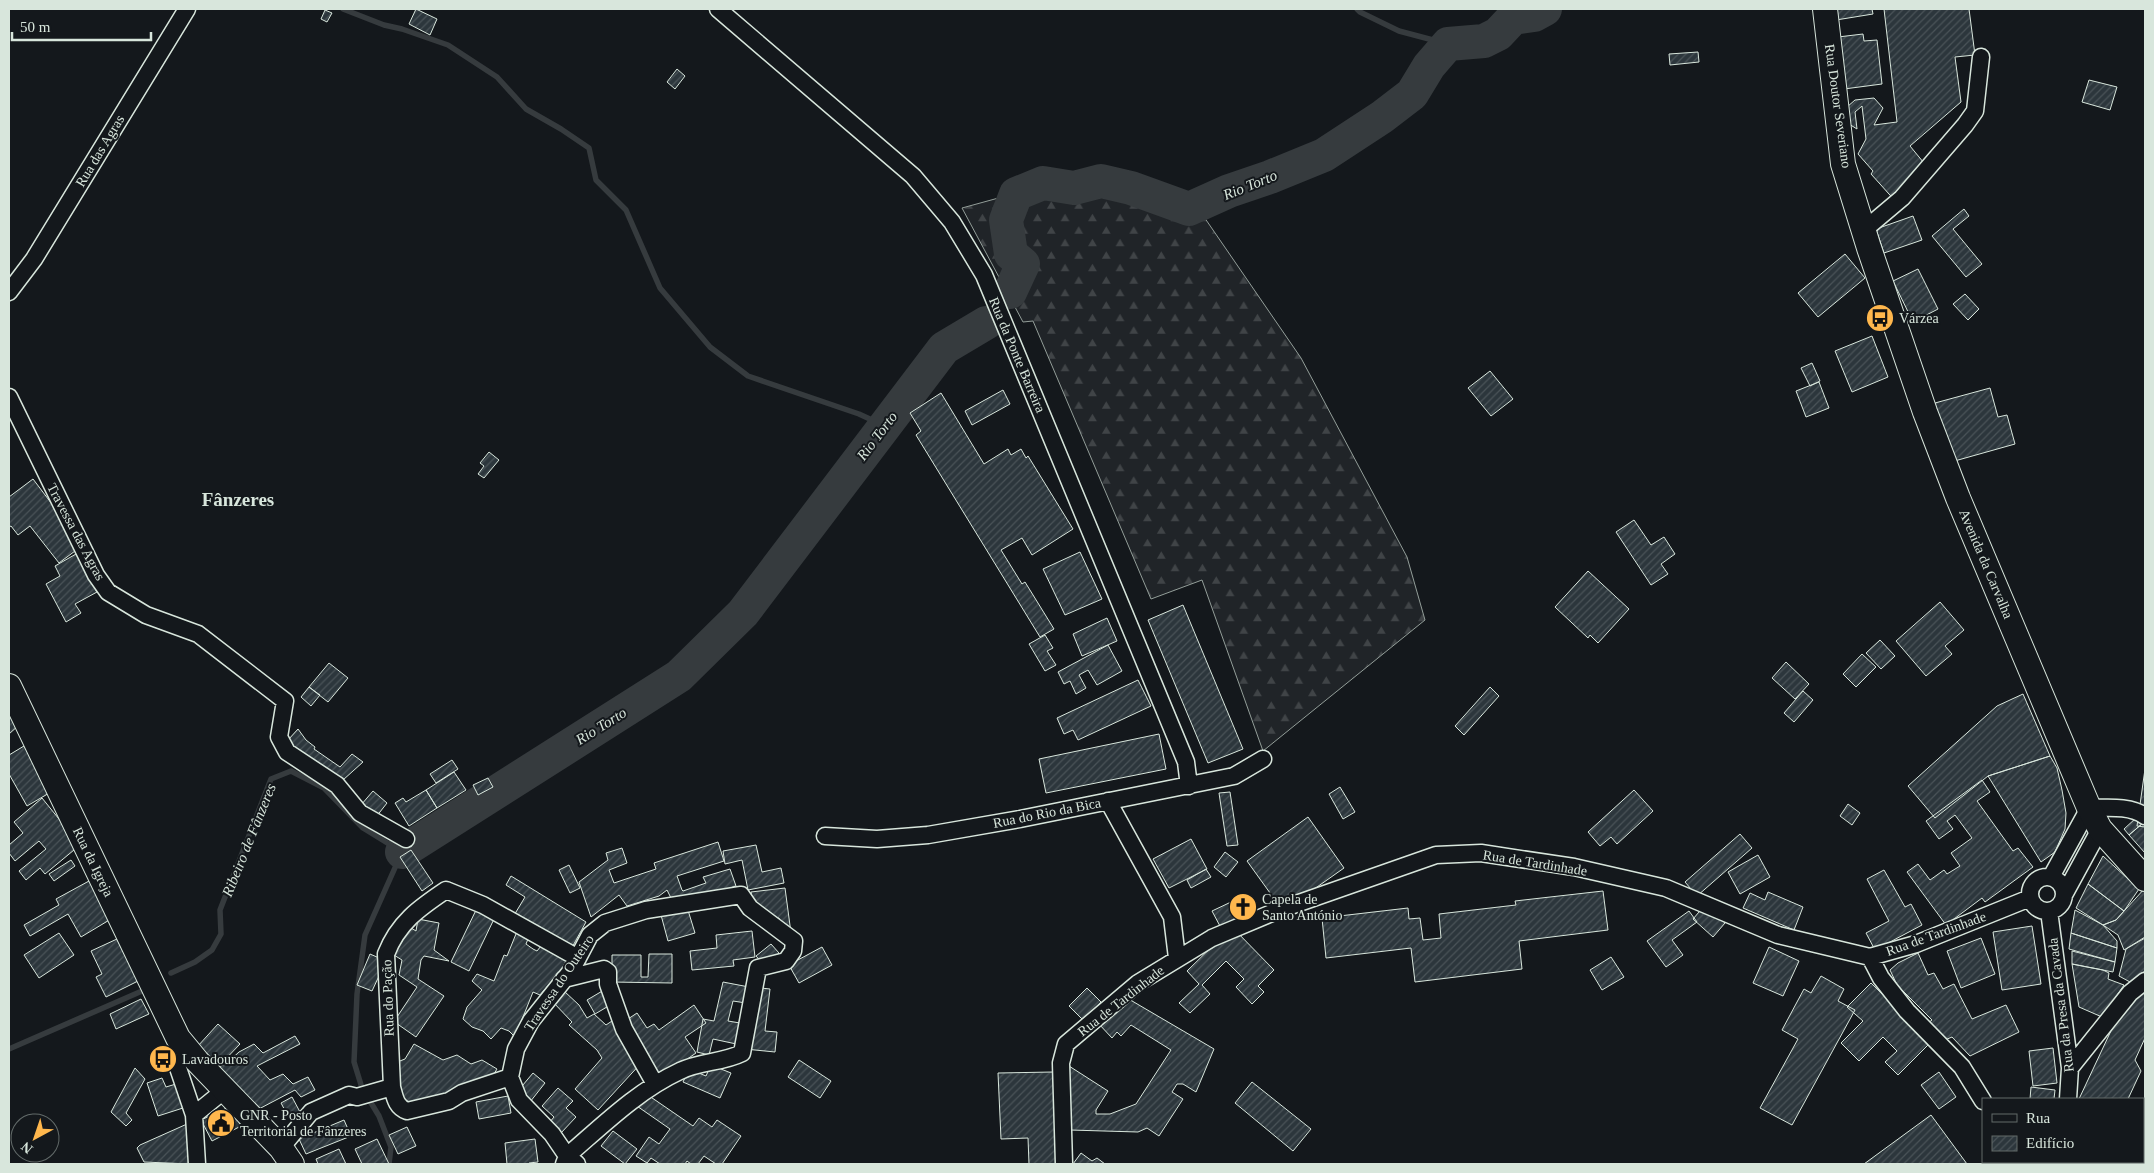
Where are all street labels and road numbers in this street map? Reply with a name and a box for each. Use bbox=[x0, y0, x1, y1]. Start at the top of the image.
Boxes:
street label: Rua Doutor Severiano bbox=[1822, 43, 1854, 169]
street label: Rua das Agras bbox=[73, 112, 127, 190]
street label: Rua da Ponte Barreira bbox=[986, 295, 1048, 416]
street label: Travessa das Agras bbox=[44, 481, 108, 583]
street label: Avenida da Carvalha bbox=[1956, 507, 2016, 622]
street label: Rua do Rio da Bica bbox=[992, 795, 1103, 831]
street label: Rua da Igreja bbox=[70, 825, 117, 900]
street label: Rua de Tardinhade bbox=[1482, 847, 1588, 879]
street label: Rua de Tardinhade bbox=[1884, 909, 1988, 959]
street label: Travessa do Outeiro bbox=[521, 932, 597, 1034]
street label: Rua da Presa da Cavada bbox=[2045, 936, 2077, 1073]
street label: Rua do Pação bbox=[379, 959, 397, 1037]
street label: Rua de Tardinhade bbox=[1075, 963, 1167, 1039]

